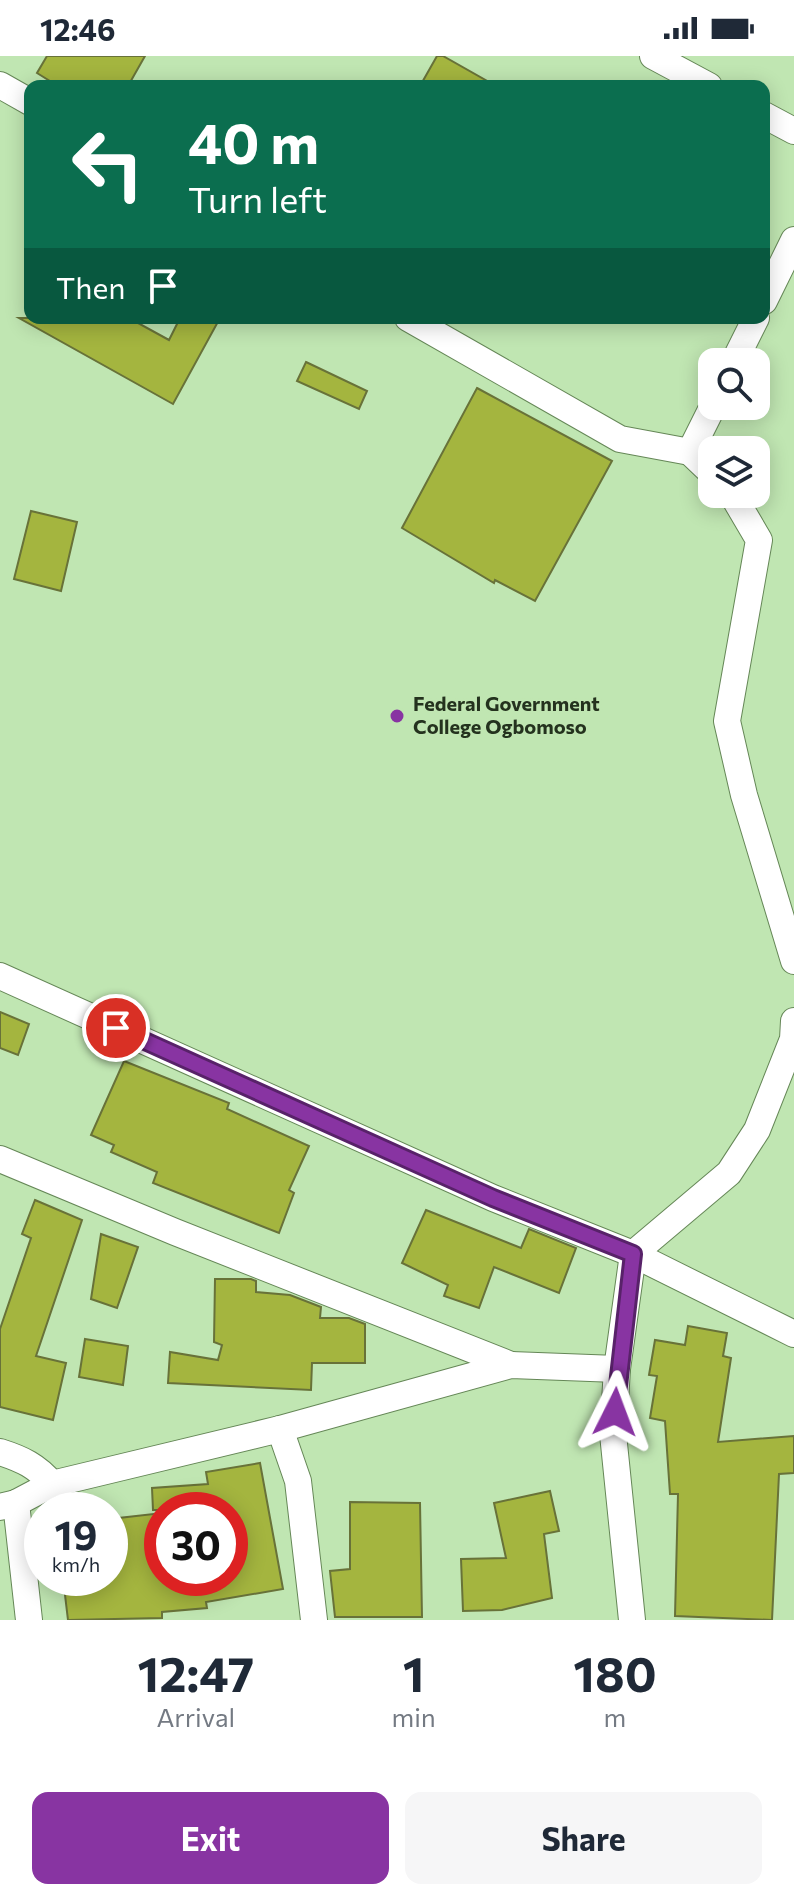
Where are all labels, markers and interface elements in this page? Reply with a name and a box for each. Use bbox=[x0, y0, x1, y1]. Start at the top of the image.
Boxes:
text: 12:46 bbox=[40, 10, 116, 47]
text: 40 m bbox=[188, 107, 319, 176]
icon: left bbox=[56, 112, 160, 216]
text: Turn left bbox=[188, 176, 327, 220]
icon: arrive bbox=[141, 264, 185, 308]
text: Then bbox=[56, 268, 125, 305]
map controls bbox=[698, 348, 770, 508]
button: search bbox=[698, 348, 770, 420]
button: layers bbox=[698, 436, 770, 508]
place label: Federal Government College Ogbomoso bbox=[413, 691, 600, 738]
marker: Federal Government College Ogbomoso bbox=[388, 707, 406, 725]
pin bbox=[82, 994, 150, 1062]
icon: arrive bbox=[94, 1006, 138, 1050]
position arrow bbox=[573, 1370, 657, 1454]
speed limit sign: 30 bbox=[144, 1492, 248, 1596]
text: 19 bbox=[55, 1509, 97, 1558]
text: km/h bbox=[52, 1552, 100, 1576]
text: 12:47 bbox=[137, 1643, 254, 1702]
text: 1 bbox=[403, 1643, 425, 1702]
text: 180 bbox=[573, 1643, 657, 1702]
text: Arrival bbox=[156, 1701, 235, 1732]
text: min bbox=[392, 1701, 436, 1732]
text: m bbox=[604, 1701, 626, 1732]
button: Exit bbox=[32, 1792, 389, 1884]
button: Share bbox=[405, 1792, 762, 1884]

